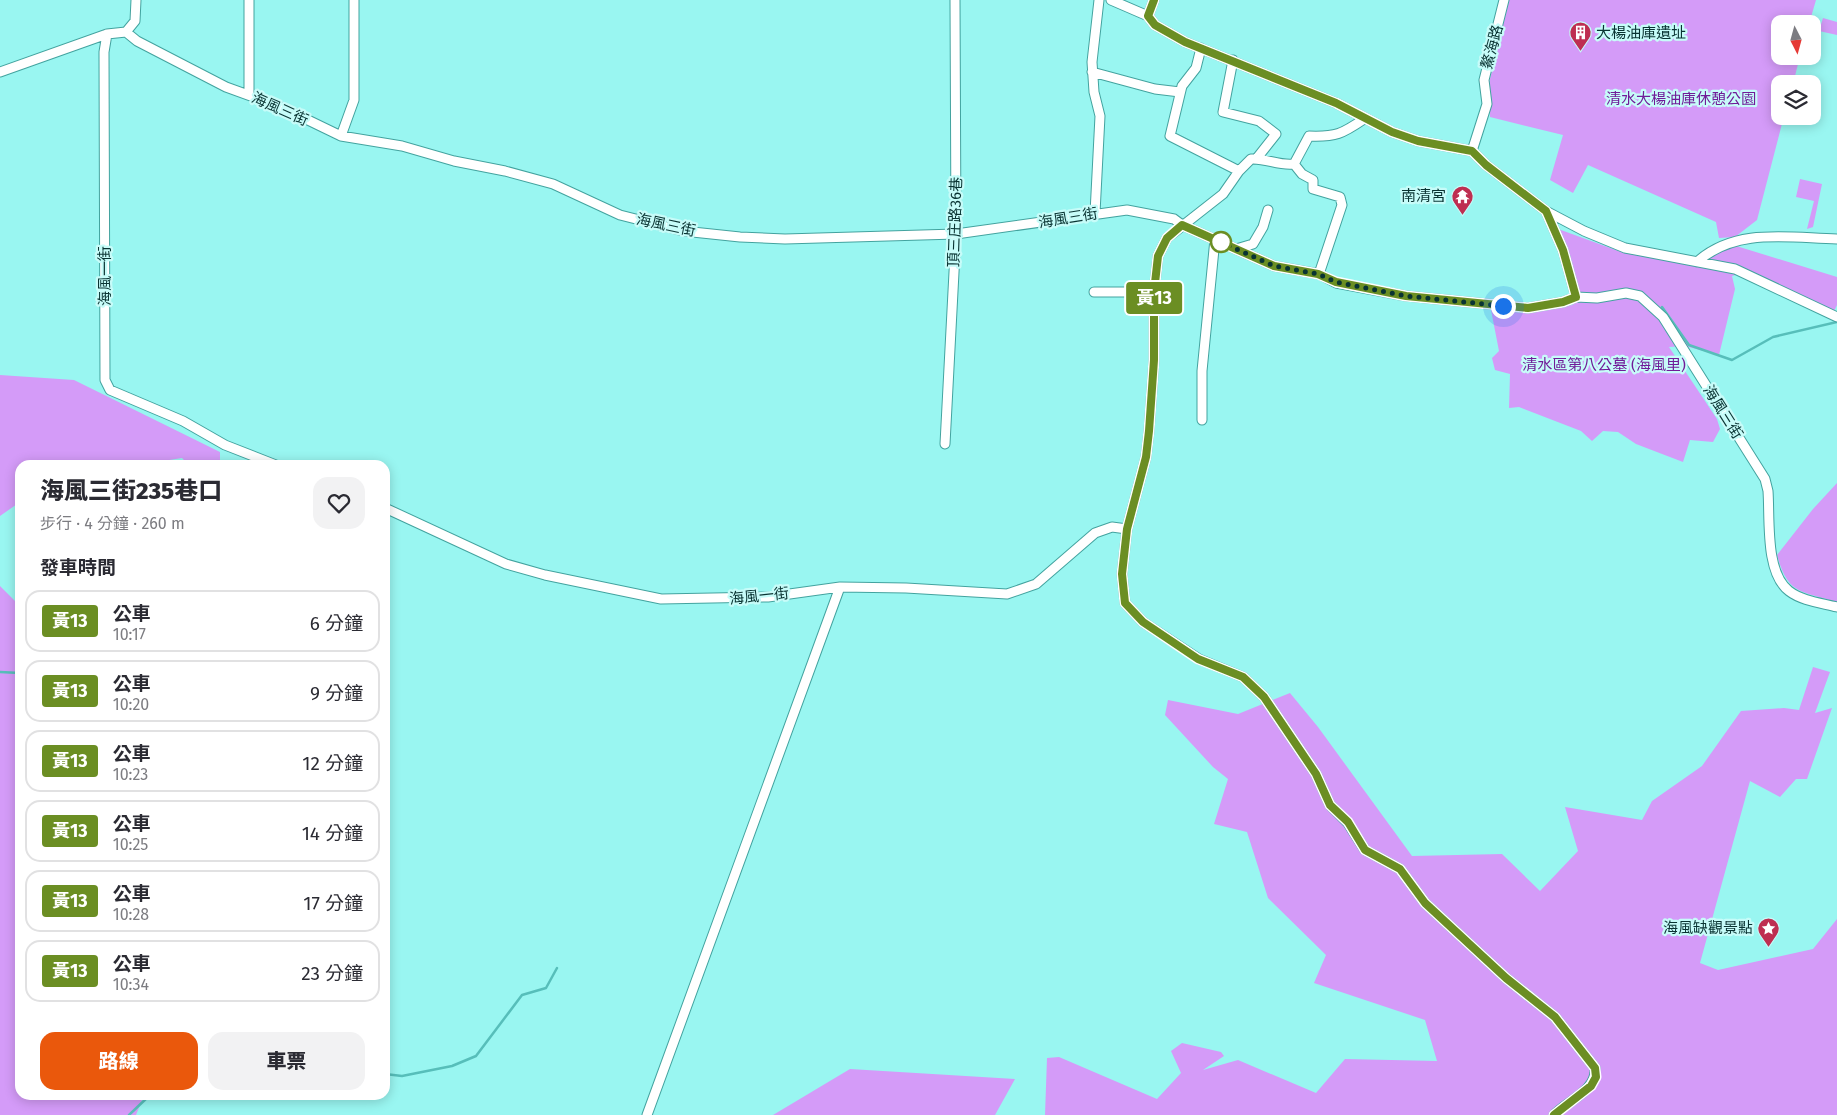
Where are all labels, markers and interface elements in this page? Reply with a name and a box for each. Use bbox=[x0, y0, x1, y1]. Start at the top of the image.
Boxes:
north arrow bbox=[1771, 15, 1821, 65]
map controls bbox=[1771, 15, 1821, 125]
building icon: 大楊油庫遺址 bbox=[1568, 21, 1592, 52]
street label: 鰲海路 bbox=[1477, 23, 1507, 71]
place label: 大楊油庫遺址 bbox=[1596, 24, 1686, 42]
button: layers bbox=[1771, 75, 1821, 125]
street label: 海風三街 bbox=[249, 89, 311, 129]
park label: 清水大楊油庫休憩公園 bbox=[1606, 90, 1756, 108]
street label: 頂三庄路36巷 bbox=[944, 176, 966, 268]
temple icon: 南清宮 bbox=[1450, 184, 1474, 215]
place label: 南清宮 bbox=[1401, 187, 1446, 205]
street label: 海風三街 bbox=[1037, 204, 1099, 232]
street label: 海風三街 bbox=[635, 210, 697, 240]
unlabelled marker bbox=[1210, 231, 1232, 253]
street label: 海風一街 bbox=[96, 246, 114, 306]
line badge: 黃13 bbox=[1125, 282, 1183, 314]
text: 黃13 bbox=[1136, 287, 1172, 309]
your location bbox=[1491, 294, 1516, 319]
park label: 清水區第八公墓 (海風里) bbox=[1522, 356, 1686, 374]
street label: 海風三街 bbox=[1699, 382, 1747, 442]
text: 海風三街235巷口 bbox=[40, 477, 222, 505]
button: heart bbox=[313, 477, 365, 529]
text: 步行 · 4 分鐘 · 260 m bbox=[40, 514, 185, 533]
text: 發車時間 bbox=[40, 556, 116, 579]
street label: 海風一街 bbox=[728, 584, 790, 608]
text: 公車 bbox=[113, 602, 151, 625]
text: 黃13 bbox=[52, 610, 88, 632]
text: 6 分鐘 bbox=[310, 612, 363, 635]
text: 10:17 bbox=[113, 625, 146, 644]
text: 公車 bbox=[113, 672, 151, 695]
text: 黃13 bbox=[52, 680, 88, 702]
text: 9 分鐘 bbox=[310, 682, 363, 705]
text: 10:20 bbox=[113, 695, 149, 714]
text: 公車 bbox=[113, 742, 151, 765]
text: 黃13 bbox=[52, 750, 88, 772]
text: 12 分鐘 bbox=[302, 752, 363, 775]
text: 10:23 bbox=[113, 765, 148, 784]
text: 公車 bbox=[113, 812, 151, 835]
text: 黃13 bbox=[52, 820, 88, 842]
text: 14 分鐘 bbox=[302, 822, 363, 845]
text: 10:25 bbox=[113, 835, 148, 854]
text: 公車 bbox=[113, 882, 151, 905]
text: 黃13 bbox=[52, 890, 88, 912]
text: 17 分鐘 bbox=[303, 892, 363, 915]
text: 10:28 bbox=[113, 905, 149, 924]
place icon: 海風缺觀景點 bbox=[1757, 916, 1781, 947]
place label: 海風缺觀景點 bbox=[1663, 919, 1753, 937]
text: 公車 bbox=[113, 952, 151, 975]
text: 黃13 bbox=[52, 960, 88, 982]
text: 23 分鐘 bbox=[301, 962, 363, 985]
text: 10:34 bbox=[113, 975, 149, 994]
button: 路線 bbox=[40, 1032, 198, 1090]
button: 車票 bbox=[208, 1032, 365, 1090]

